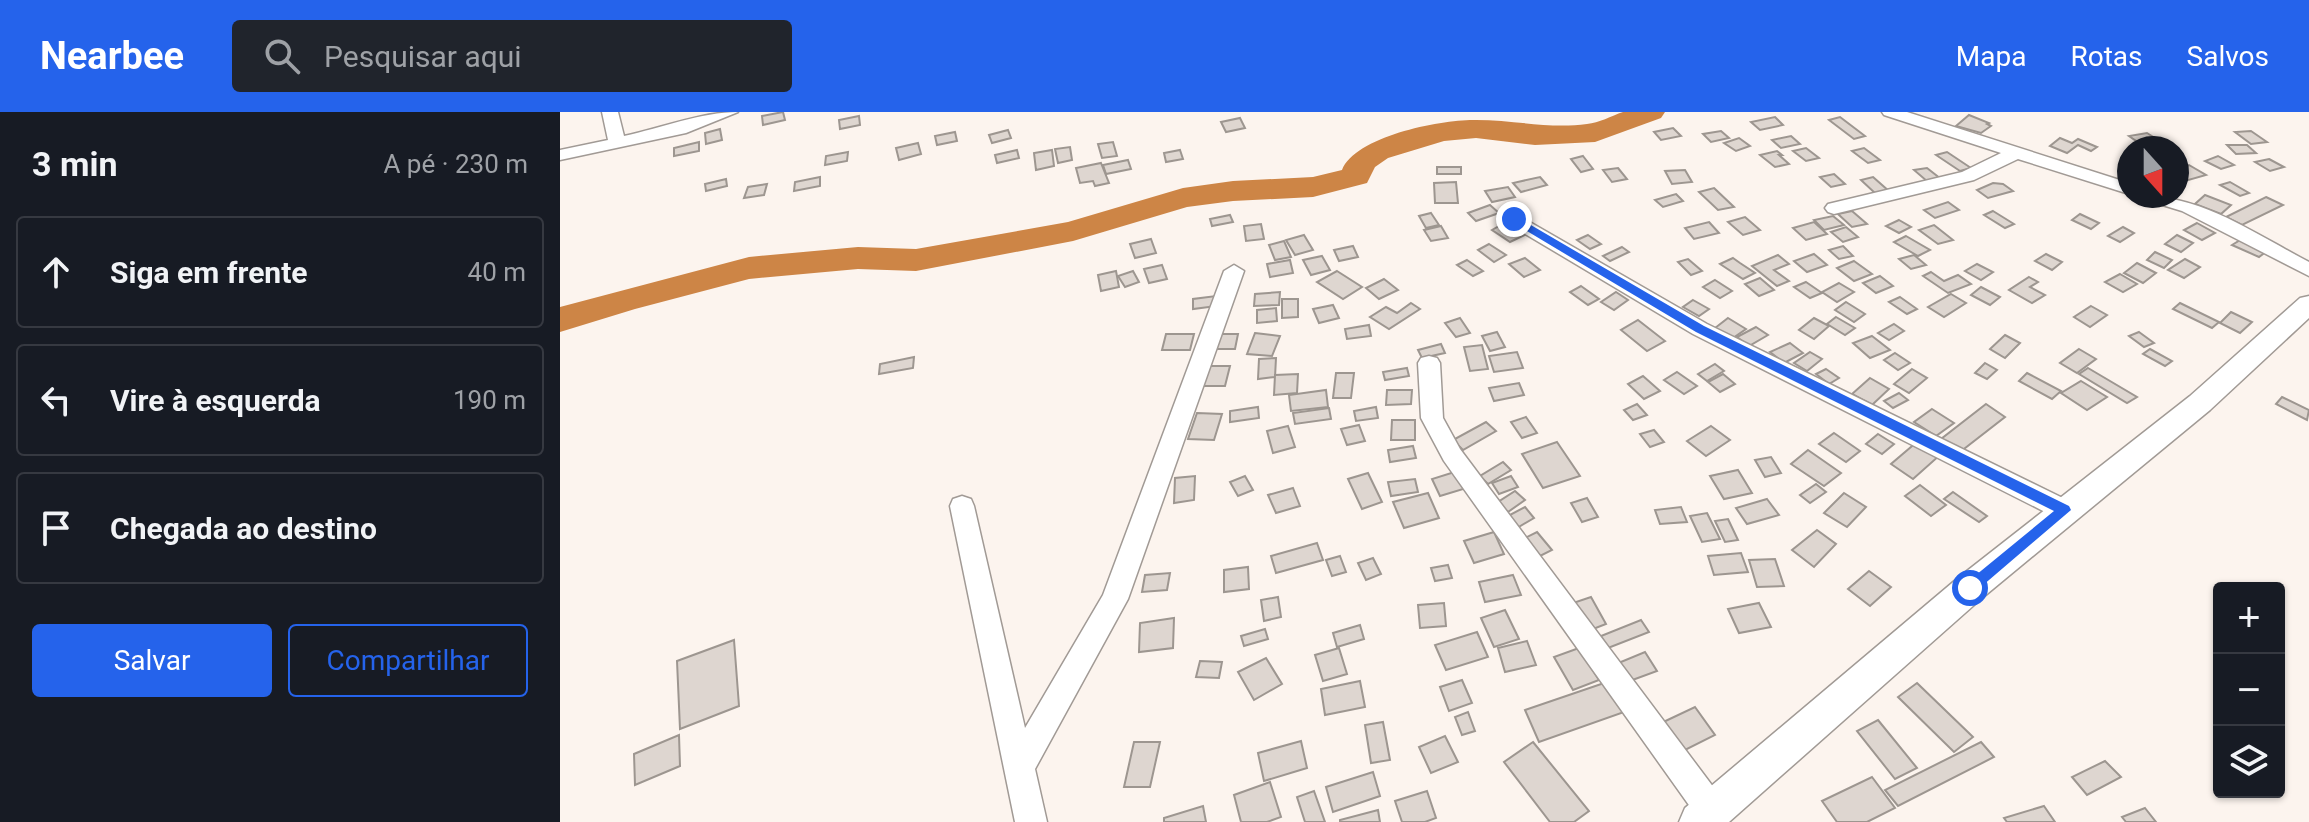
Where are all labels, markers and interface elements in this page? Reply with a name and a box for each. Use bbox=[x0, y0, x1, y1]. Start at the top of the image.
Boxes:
search box bbox=[232, 20, 792, 92]
text: Nearbee bbox=[40, 34, 184, 78]
icon: search bbox=[260, 34, 304, 78]
text: Pesquisar aqui bbox=[324, 39, 522, 74]
text: Mapa bbox=[1956, 40, 2026, 73]
text: Rotas bbox=[2070, 40, 2143, 73]
text: Salvos bbox=[2187, 40, 2269, 73]
north arrow bbox=[2117, 136, 2189, 208]
text: 3 min bbox=[32, 144, 117, 184]
text: A pé · 230 m bbox=[383, 149, 528, 179]
route end bbox=[1496, 201, 1532, 237]
icon: ahead bbox=[34, 250, 78, 294]
text: Siga em frente bbox=[110, 255, 308, 290]
text: 40 m bbox=[468, 257, 526, 287]
icon: left bbox=[34, 378, 78, 422]
text: Vire à esquerda bbox=[110, 383, 321, 418]
text: 190 m bbox=[453, 385, 526, 415]
icon: arrive bbox=[34, 506, 78, 550]
text: Chegada ao destino bbox=[110, 511, 377, 546]
route start bbox=[1952, 570, 1988, 606]
map controls bbox=[2213, 582, 2285, 798]
button: + bbox=[2213, 582, 2285, 654]
button: Salvar bbox=[32, 624, 272, 697]
button: Compartilhar bbox=[288, 624, 528, 697]
button: − bbox=[2213, 654, 2285, 726]
button: layers bbox=[2213, 726, 2285, 798]

